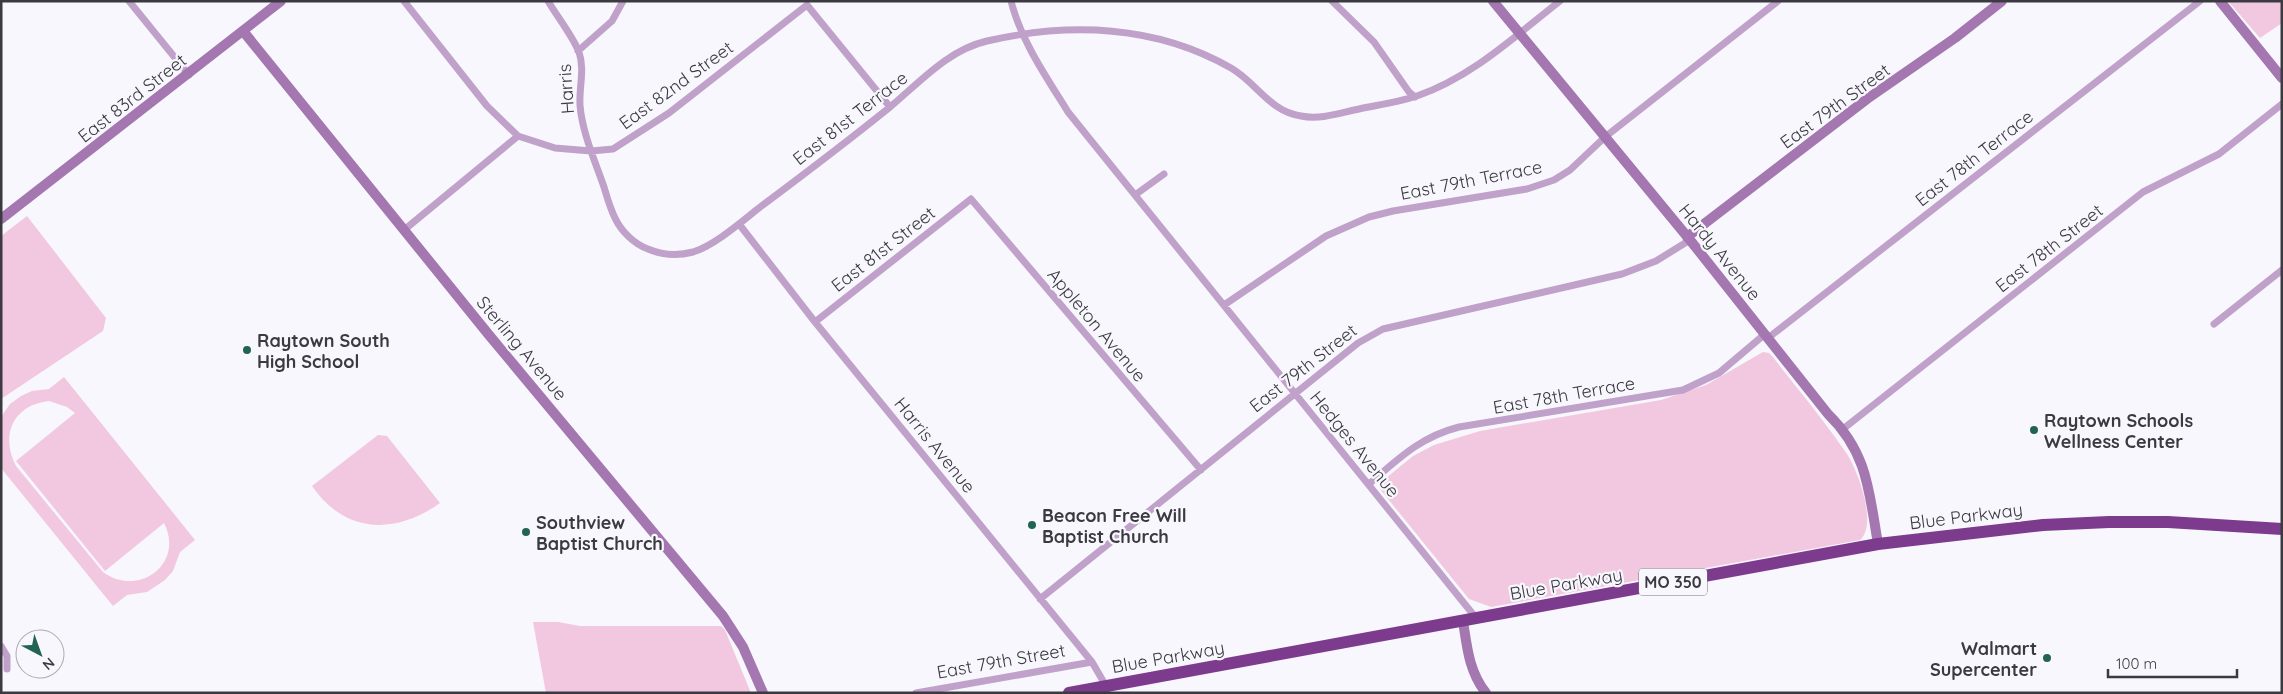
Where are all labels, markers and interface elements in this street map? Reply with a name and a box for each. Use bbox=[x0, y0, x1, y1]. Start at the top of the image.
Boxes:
street label: East 82nd Street bbox=[614, 36, 738, 134]
street label: East 83rd Street bbox=[73, 49, 191, 147]
street label: East 79th Street bbox=[1776, 58, 1894, 154]
street label: Harris bbox=[553, 63, 579, 115]
street label: East 81st Terrace bbox=[788, 66, 912, 170]
street label: East 78th Terrace bbox=[1910, 105, 2038, 211]
street label: East 79th Terrace bbox=[1398, 155, 1544, 205]
street label: Hardy Avenue bbox=[1674, 199, 1766, 305]
street label: East 78th Street bbox=[1991, 199, 2107, 297]
street label: East 81st Street bbox=[826, 201, 940, 297]
street label: Appleton Avenue bbox=[1043, 263, 1151, 387]
street label: Sterling Avenue bbox=[472, 291, 572, 405]
street label: East 79th Street bbox=[1245, 319, 1361, 417]
place label: Raytown South High School bbox=[257, 329, 390, 373]
marker: Raytown South High School bbox=[241, 344, 253, 356]
street label: East 78th Terrace bbox=[1491, 371, 1637, 419]
street label: Hedges Avenue bbox=[1305, 386, 1405, 502]
street label: Harris Avenue bbox=[889, 392, 981, 498]
place label: Raytown Schools Wellness Center bbox=[2044, 409, 2193, 453]
marker: Raytown Schools Wellness Center bbox=[2028, 424, 2040, 436]
street label: Blue Parkway bbox=[1908, 498, 2024, 534]
place label: Beacon Free Will Baptist Church bbox=[1042, 504, 1187, 548]
place label: Southview Baptist Church bbox=[536, 511, 663, 555]
marker: Beacon Free Will Baptist Church bbox=[1026, 519, 1038, 531]
marker: Southview Baptist Church bbox=[520, 526, 532, 538]
street label: Blue Parkway bbox=[1508, 563, 1624, 605]
road number: MO 350 bbox=[1639, 568, 1707, 596]
north arrow bbox=[15, 629, 65, 679]
street label: Blue Parkway bbox=[1110, 636, 1226, 678]
place label: Walmart Supercenter bbox=[1930, 637, 2037, 681]
street label: East 79th Street bbox=[935, 638, 1067, 684]
scale bar bbox=[2108, 646, 2237, 678]
marker: Walmart Supercenter bbox=[2041, 652, 2053, 664]
text: N bbox=[39, 654, 58, 674]
text: 100 m bbox=[2116, 654, 2157, 673]

